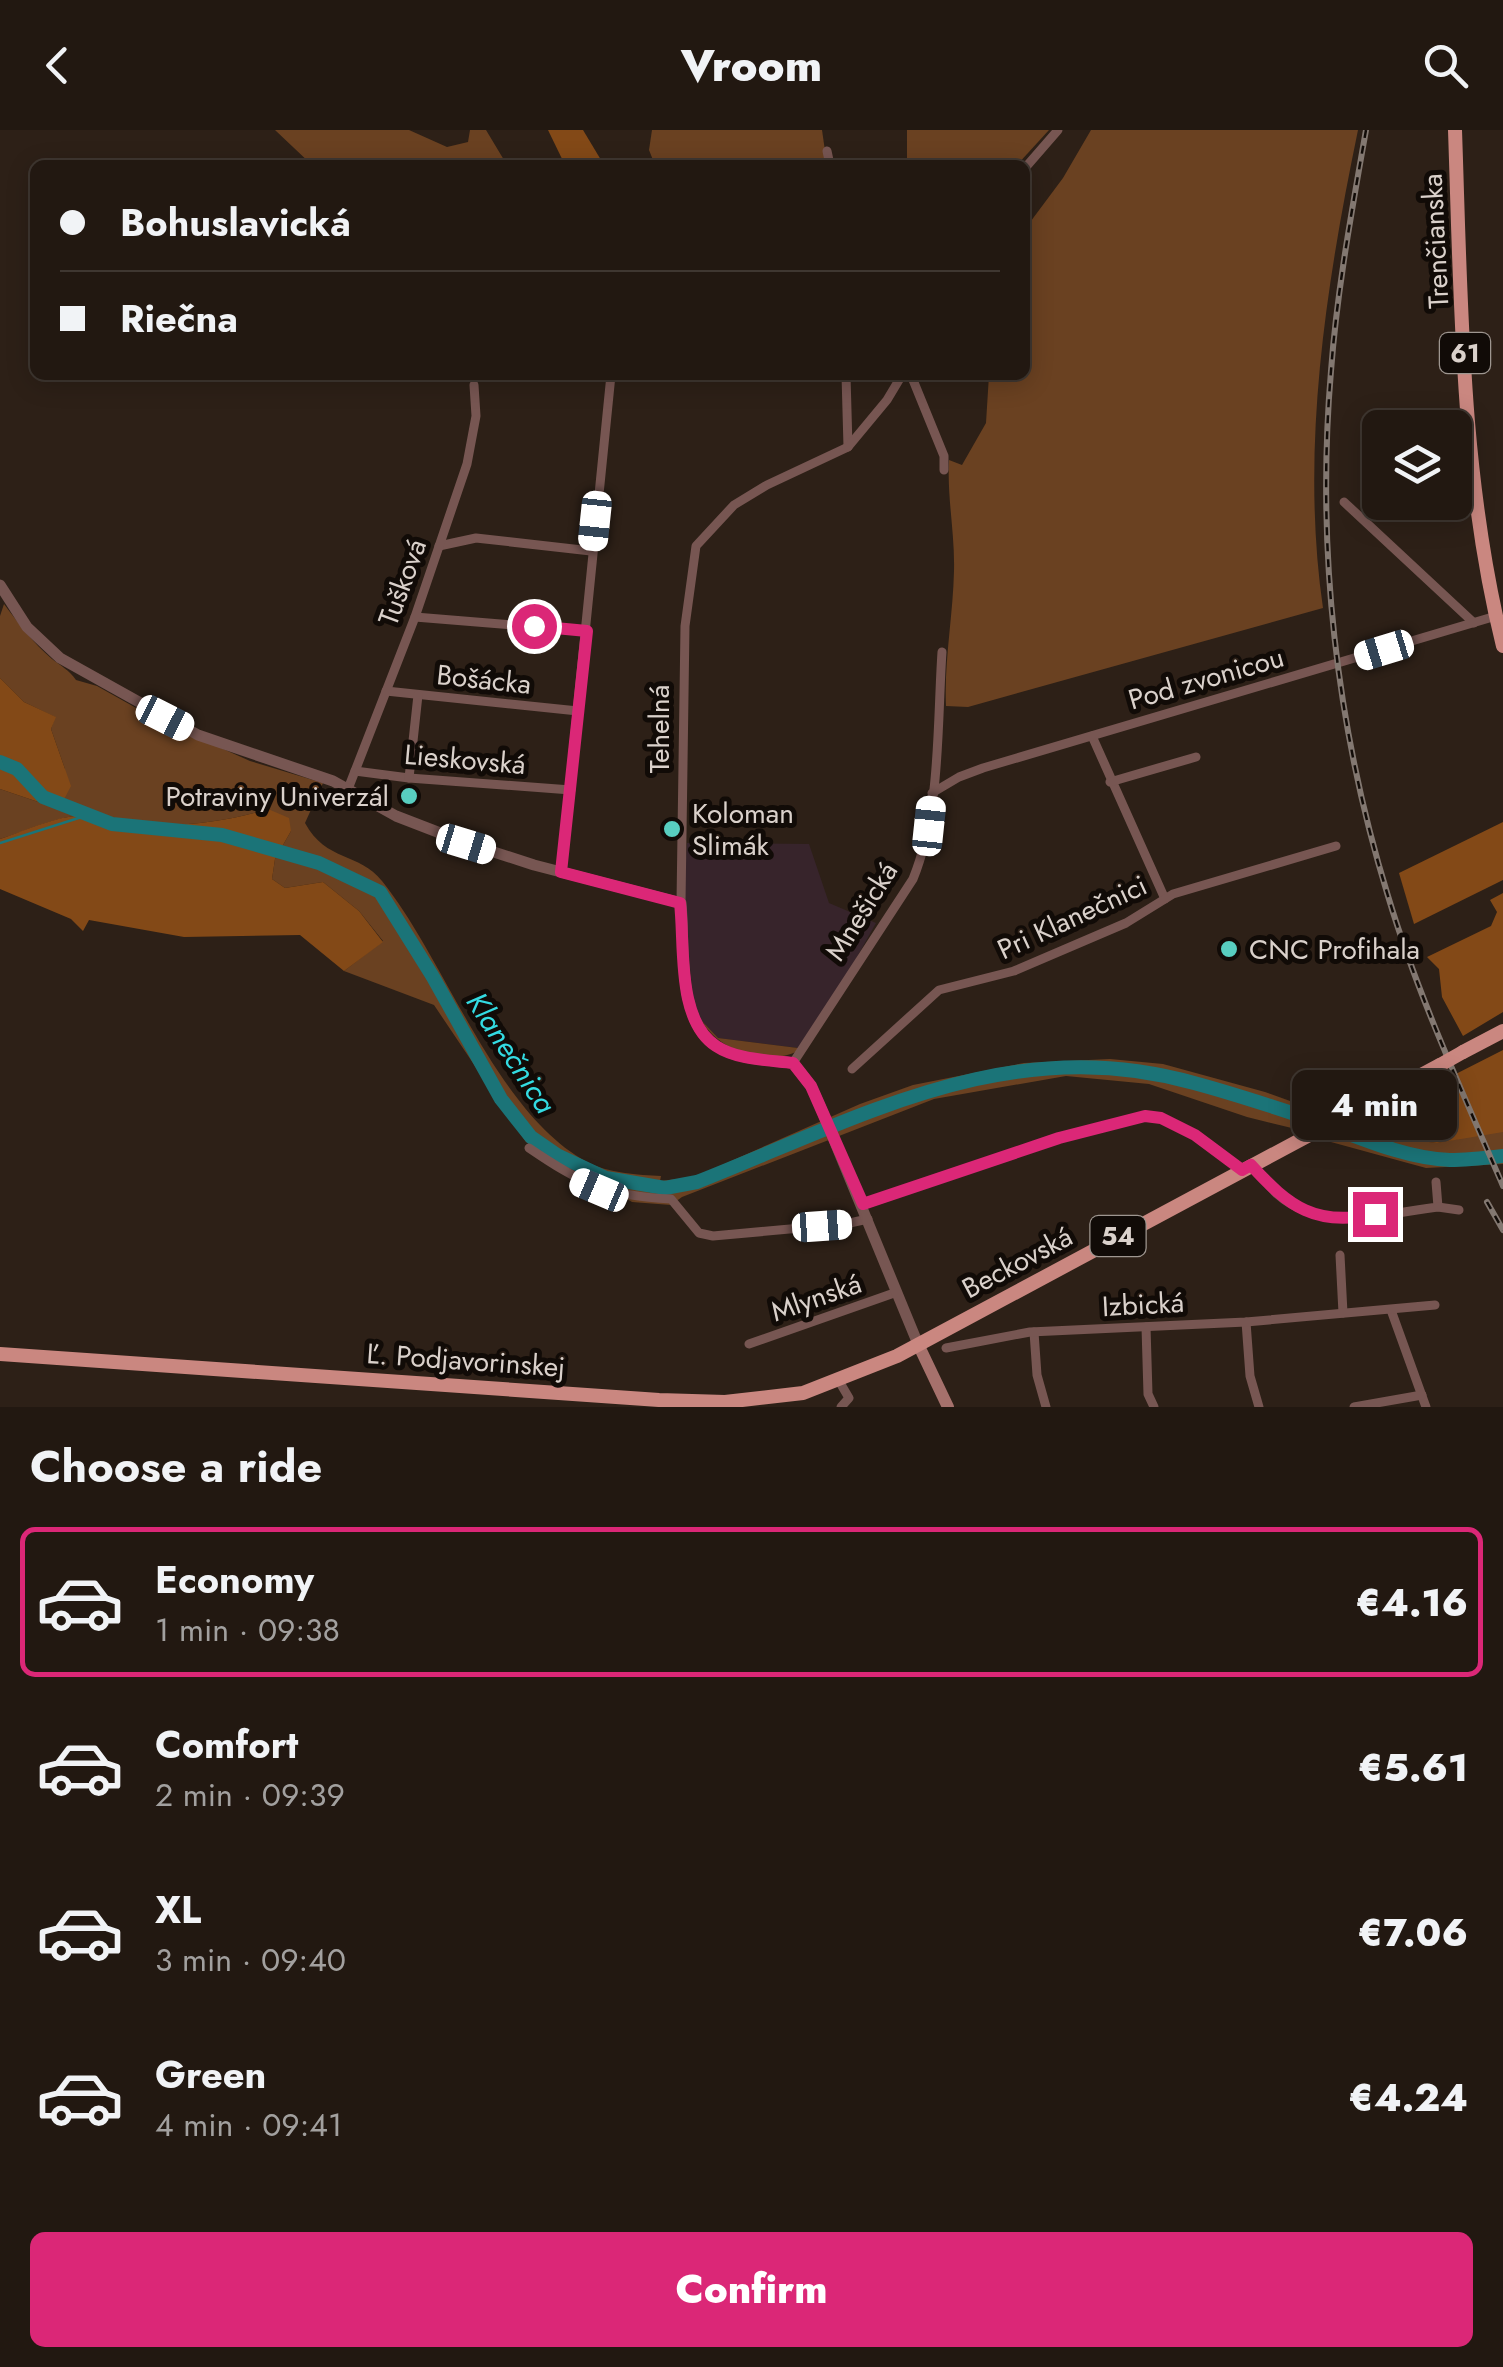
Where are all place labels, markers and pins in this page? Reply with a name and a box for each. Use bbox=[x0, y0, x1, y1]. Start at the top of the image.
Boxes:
place label: Potraviny Univerzál bbox=[166, 776, 389, 817]
marker: Potraviny Univerzál bbox=[398, 785, 420, 807]
place label: Koloman Slimák bbox=[692, 793, 794, 866]
marker: Koloman Slimák bbox=[661, 818, 683, 840]
place label: CNC Profihala bbox=[1249, 929, 1420, 970]
marker: CNC Profihala bbox=[1218, 938, 1240, 960]

